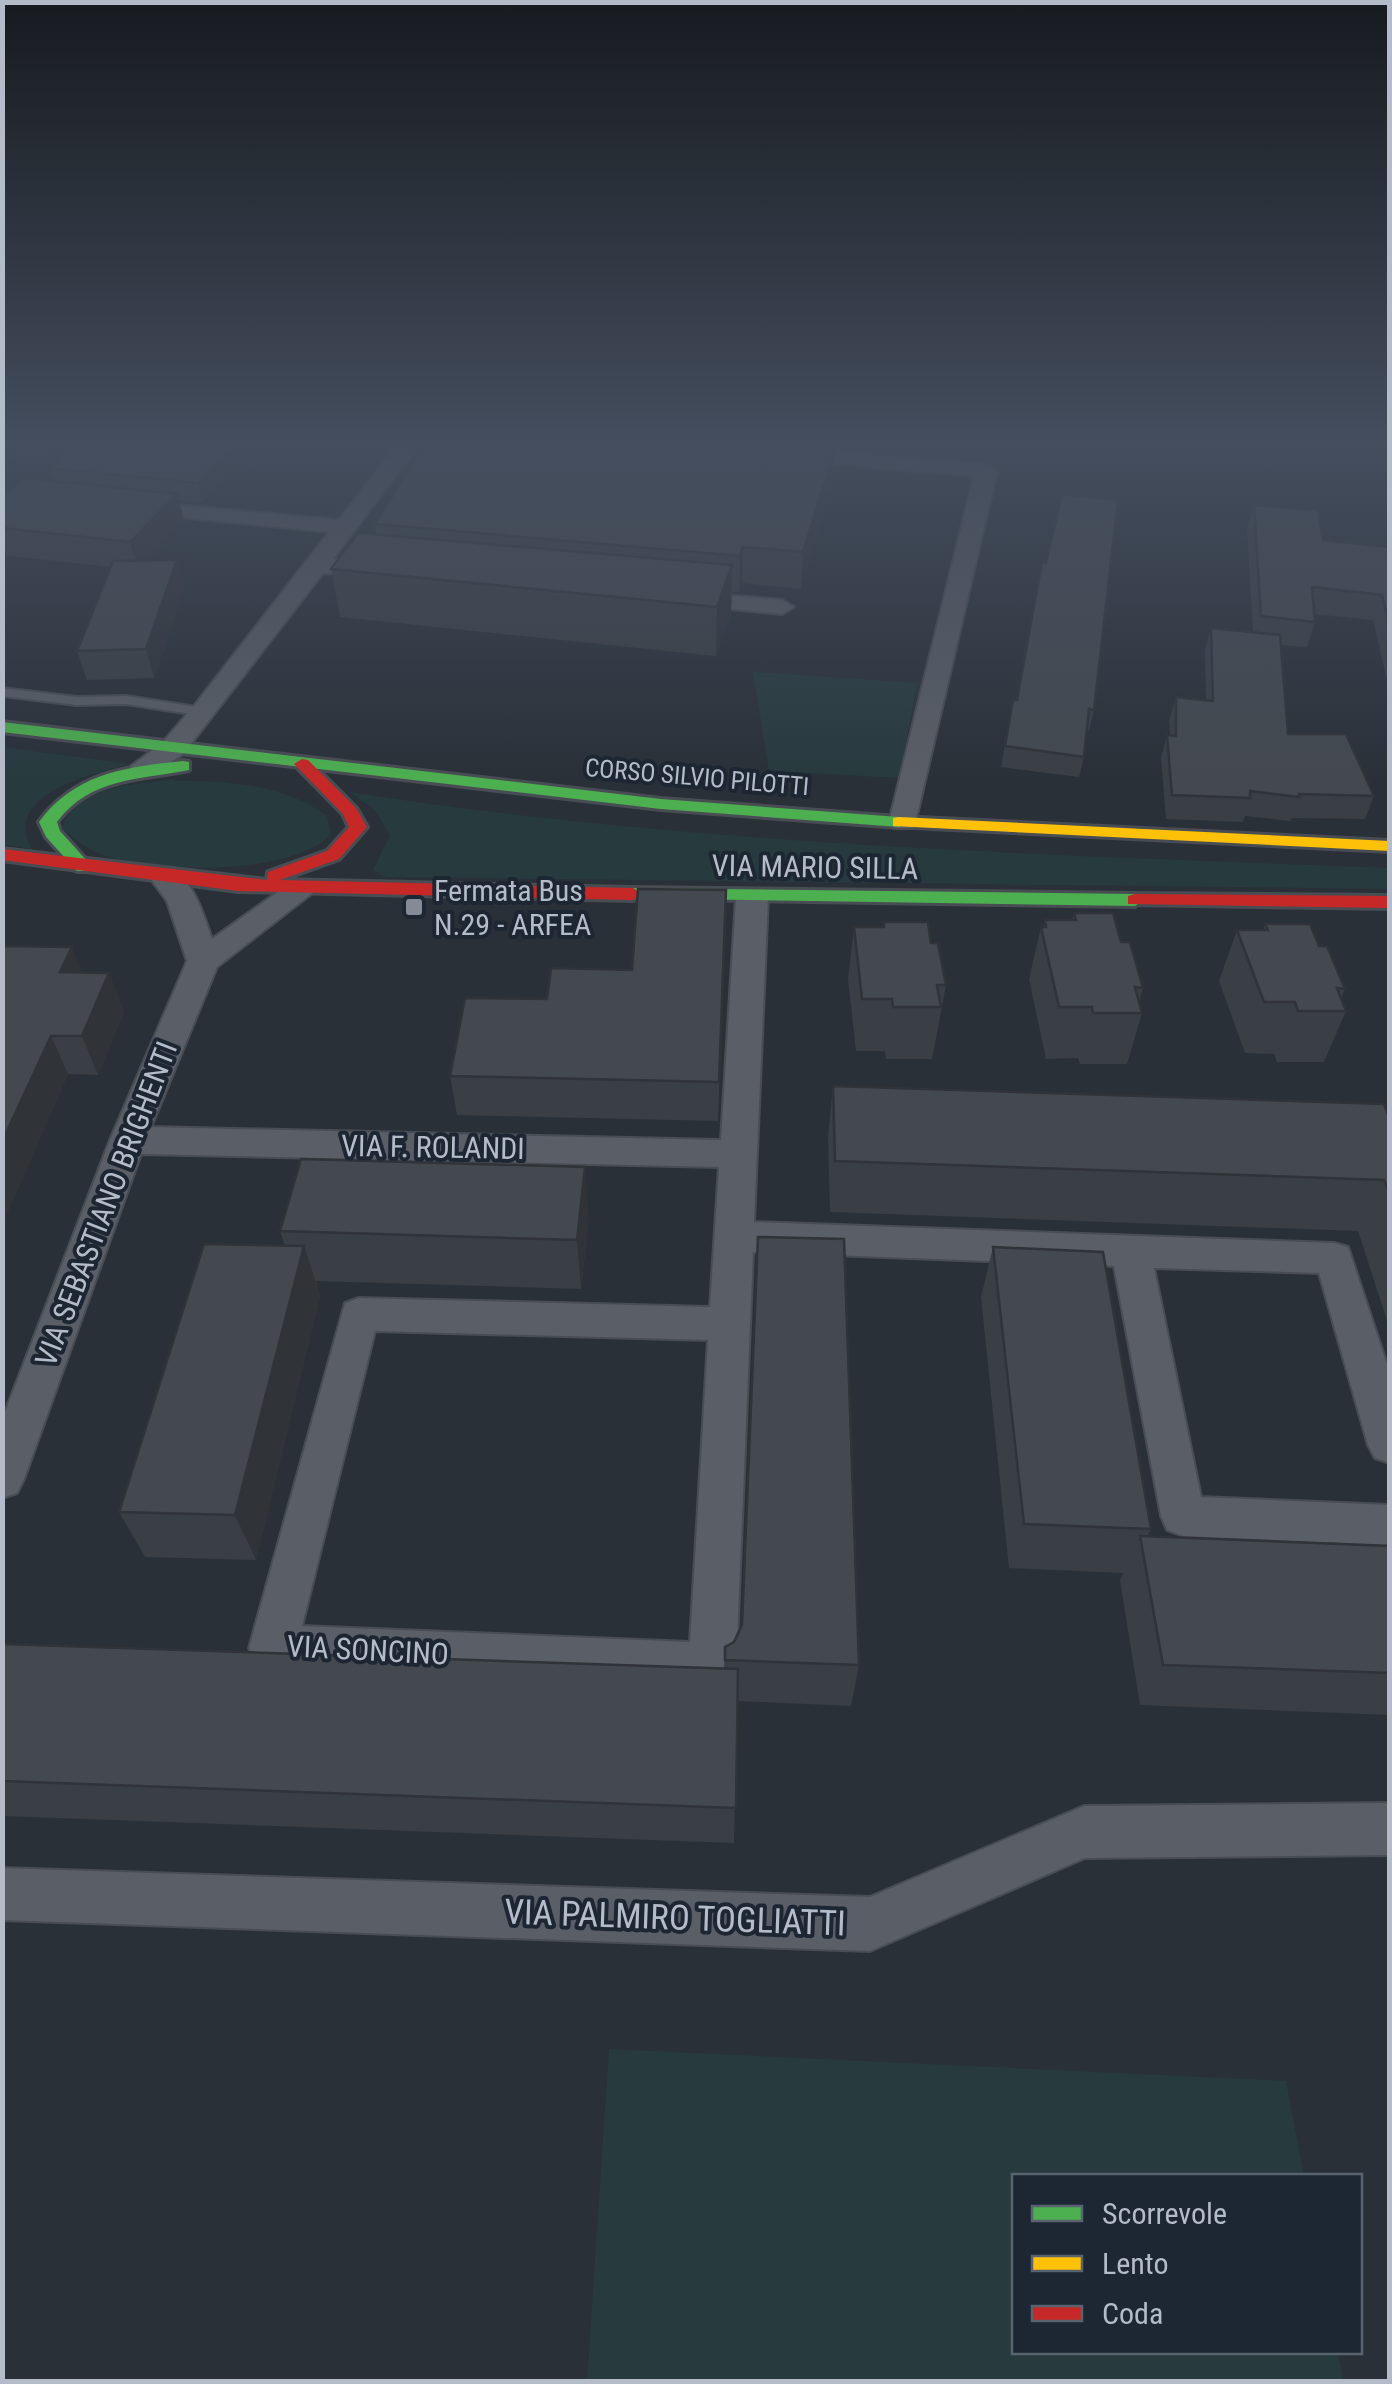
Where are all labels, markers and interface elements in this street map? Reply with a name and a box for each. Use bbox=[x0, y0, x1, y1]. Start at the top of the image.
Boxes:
street label: CORSO SILVIO PILOTTI bbox=[584, 753, 810, 801]
street label: VIA MARIO SILLA bbox=[711, 848, 919, 886]
place label: Fermata Bus N.29 - ARFEA bbox=[434, 873, 591, 942]
marker: Fermata Bus N.29 - ARFEA bbox=[403, 896, 425, 918]
street label: VIA SEBASTIANO BRIGHENTI bbox=[28, 1037, 184, 1371]
street label: VIA F. ROLANDI bbox=[341, 1128, 525, 1166]
street label: VIA SONCINO bbox=[286, 1628, 450, 1672]
street label: VIA PALMIRO TOGLIATTI bbox=[504, 1892, 846, 1944]
legend bbox=[1012, 2174, 1362, 2354]
text: Scorrevole bbox=[1102, 2196, 1227, 2231]
text: Lento bbox=[1102, 2246, 1169, 2281]
text: Coda bbox=[1102, 2296, 1163, 2331]

